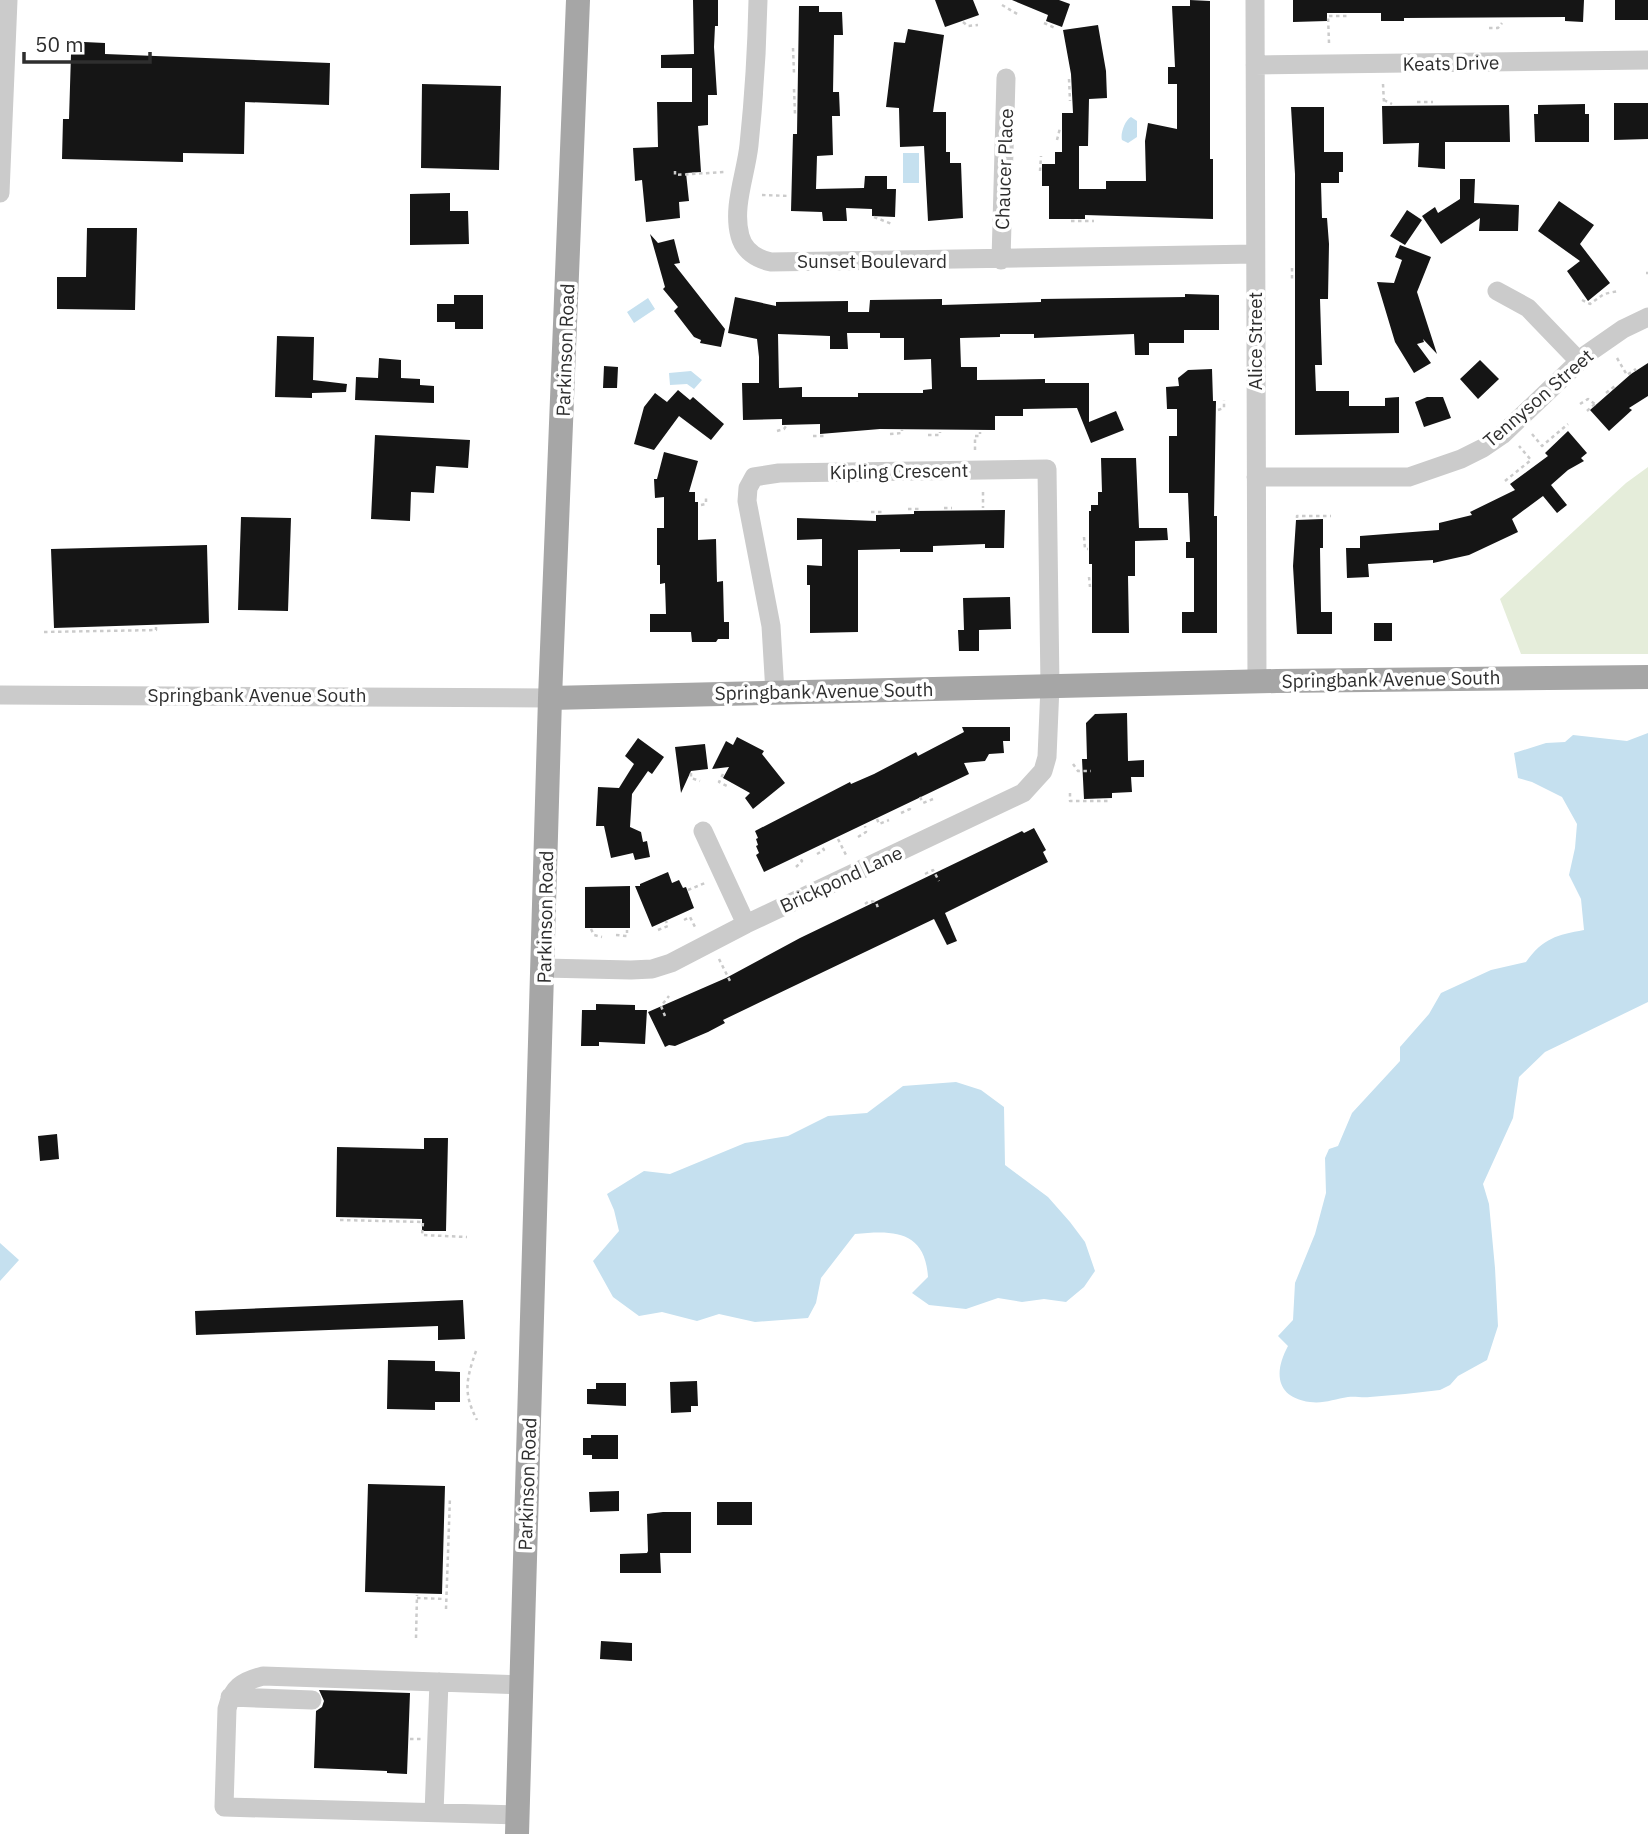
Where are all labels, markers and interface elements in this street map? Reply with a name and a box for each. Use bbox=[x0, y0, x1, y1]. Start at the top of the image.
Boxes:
scale bar bbox=[24, 21, 150, 65]
text: 50 m bbox=[35, 30, 84, 58]
street label: Keats Drive bbox=[1402, 50, 1500, 76]
street label: Chaucer Place bbox=[990, 108, 1018, 230]
street label: Sunset Boulevard bbox=[797, 249, 947, 273]
street label: Parkinson Road bbox=[551, 283, 579, 417]
street label: Alice Street bbox=[1243, 292, 1267, 390]
street label: Tennyson Street bbox=[1478, 344, 1598, 452]
street label: Kipling Crescent bbox=[829, 458, 969, 484]
street label: Springbank Avenue South bbox=[1281, 665, 1501, 693]
street label: Springbank Avenue South bbox=[714, 677, 934, 705]
street label: Springbank Avenue South bbox=[148, 683, 366, 707]
street label: Brickpond Lane bbox=[776, 840, 906, 918]
street label: Parkinson Road bbox=[532, 850, 558, 984]
street label: Parkinson Road bbox=[513, 1417, 541, 1551]

